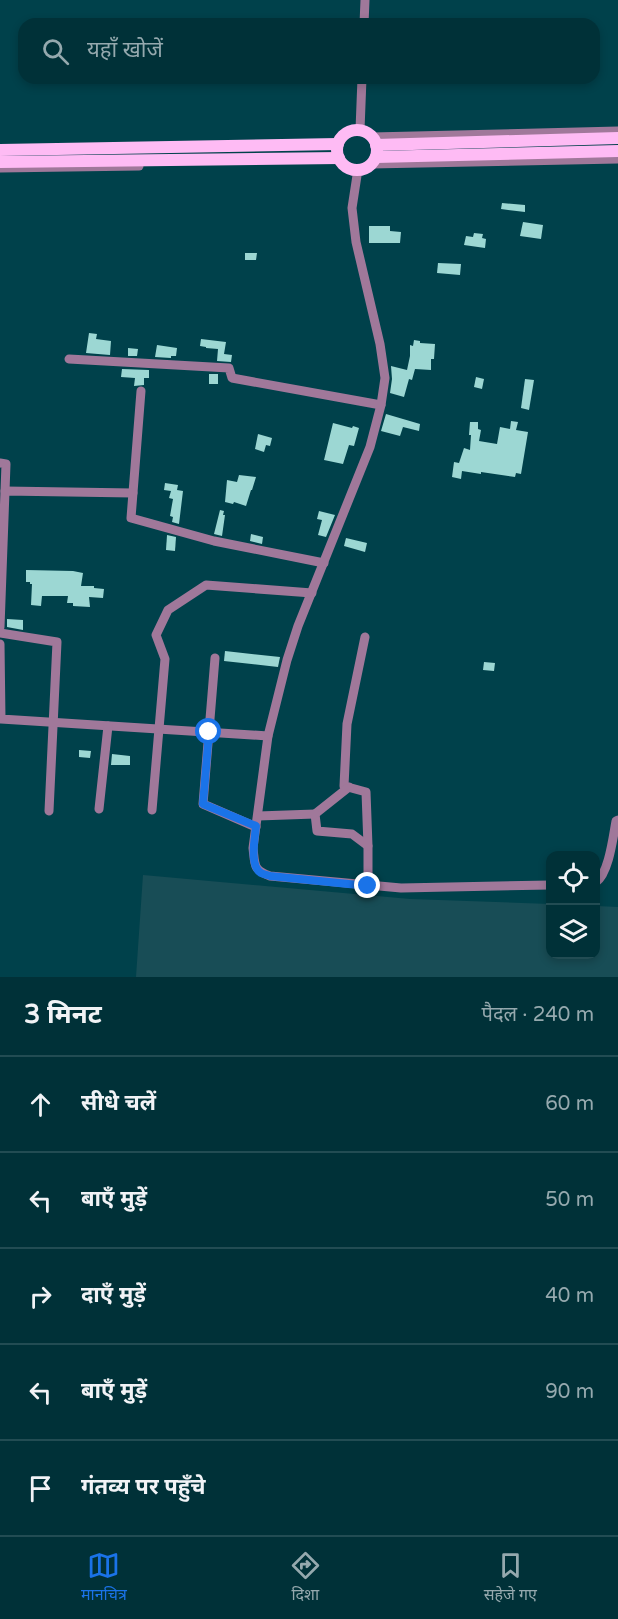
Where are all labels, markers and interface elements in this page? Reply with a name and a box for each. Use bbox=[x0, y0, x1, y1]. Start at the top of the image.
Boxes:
search box bbox=[18, 18, 600, 84]
icon: search bbox=[39, 35, 72, 68]
text: यहाँ खोजें bbox=[87, 37, 163, 63]
route start bbox=[195, 718, 221, 744]
map controls bbox=[546, 851, 600, 959]
button: locate bbox=[546, 851, 600, 905]
route end bbox=[354, 872, 380, 898]
button: layers bbox=[546, 905, 600, 959]
text: 3 मिनट bbox=[24, 999, 102, 1030]
text: पैदल · 240 m bbox=[482, 1003, 594, 1027]
icon: ahead bbox=[24, 1088, 57, 1121]
text: सीधे चलें bbox=[81, 1090, 156, 1116]
text: 60 m bbox=[545, 1092, 594, 1116]
icon: left bbox=[24, 1184, 57, 1217]
text: बाएँ मुड़ें bbox=[81, 1186, 147, 1212]
text: 50 m bbox=[545, 1188, 594, 1212]
icon: right bbox=[24, 1280, 57, 1313]
text: दाएँ मुड़ें bbox=[81, 1282, 146, 1308]
text: 40 m bbox=[545, 1284, 594, 1308]
icon: left bbox=[24, 1376, 57, 1409]
text: बाएँ मुड़ें bbox=[81, 1378, 147, 1404]
text: 90 m bbox=[545, 1380, 594, 1404]
icon: arrive bbox=[24, 1472, 57, 1505]
text: गंतव्य पर पहुँचे bbox=[81, 1474, 206, 1500]
tab: मानचित्र bbox=[81, 1549, 127, 1607]
tab: दिशा bbox=[289, 1549, 322, 1607]
tab: सहेजे गए bbox=[484, 1549, 537, 1607]

